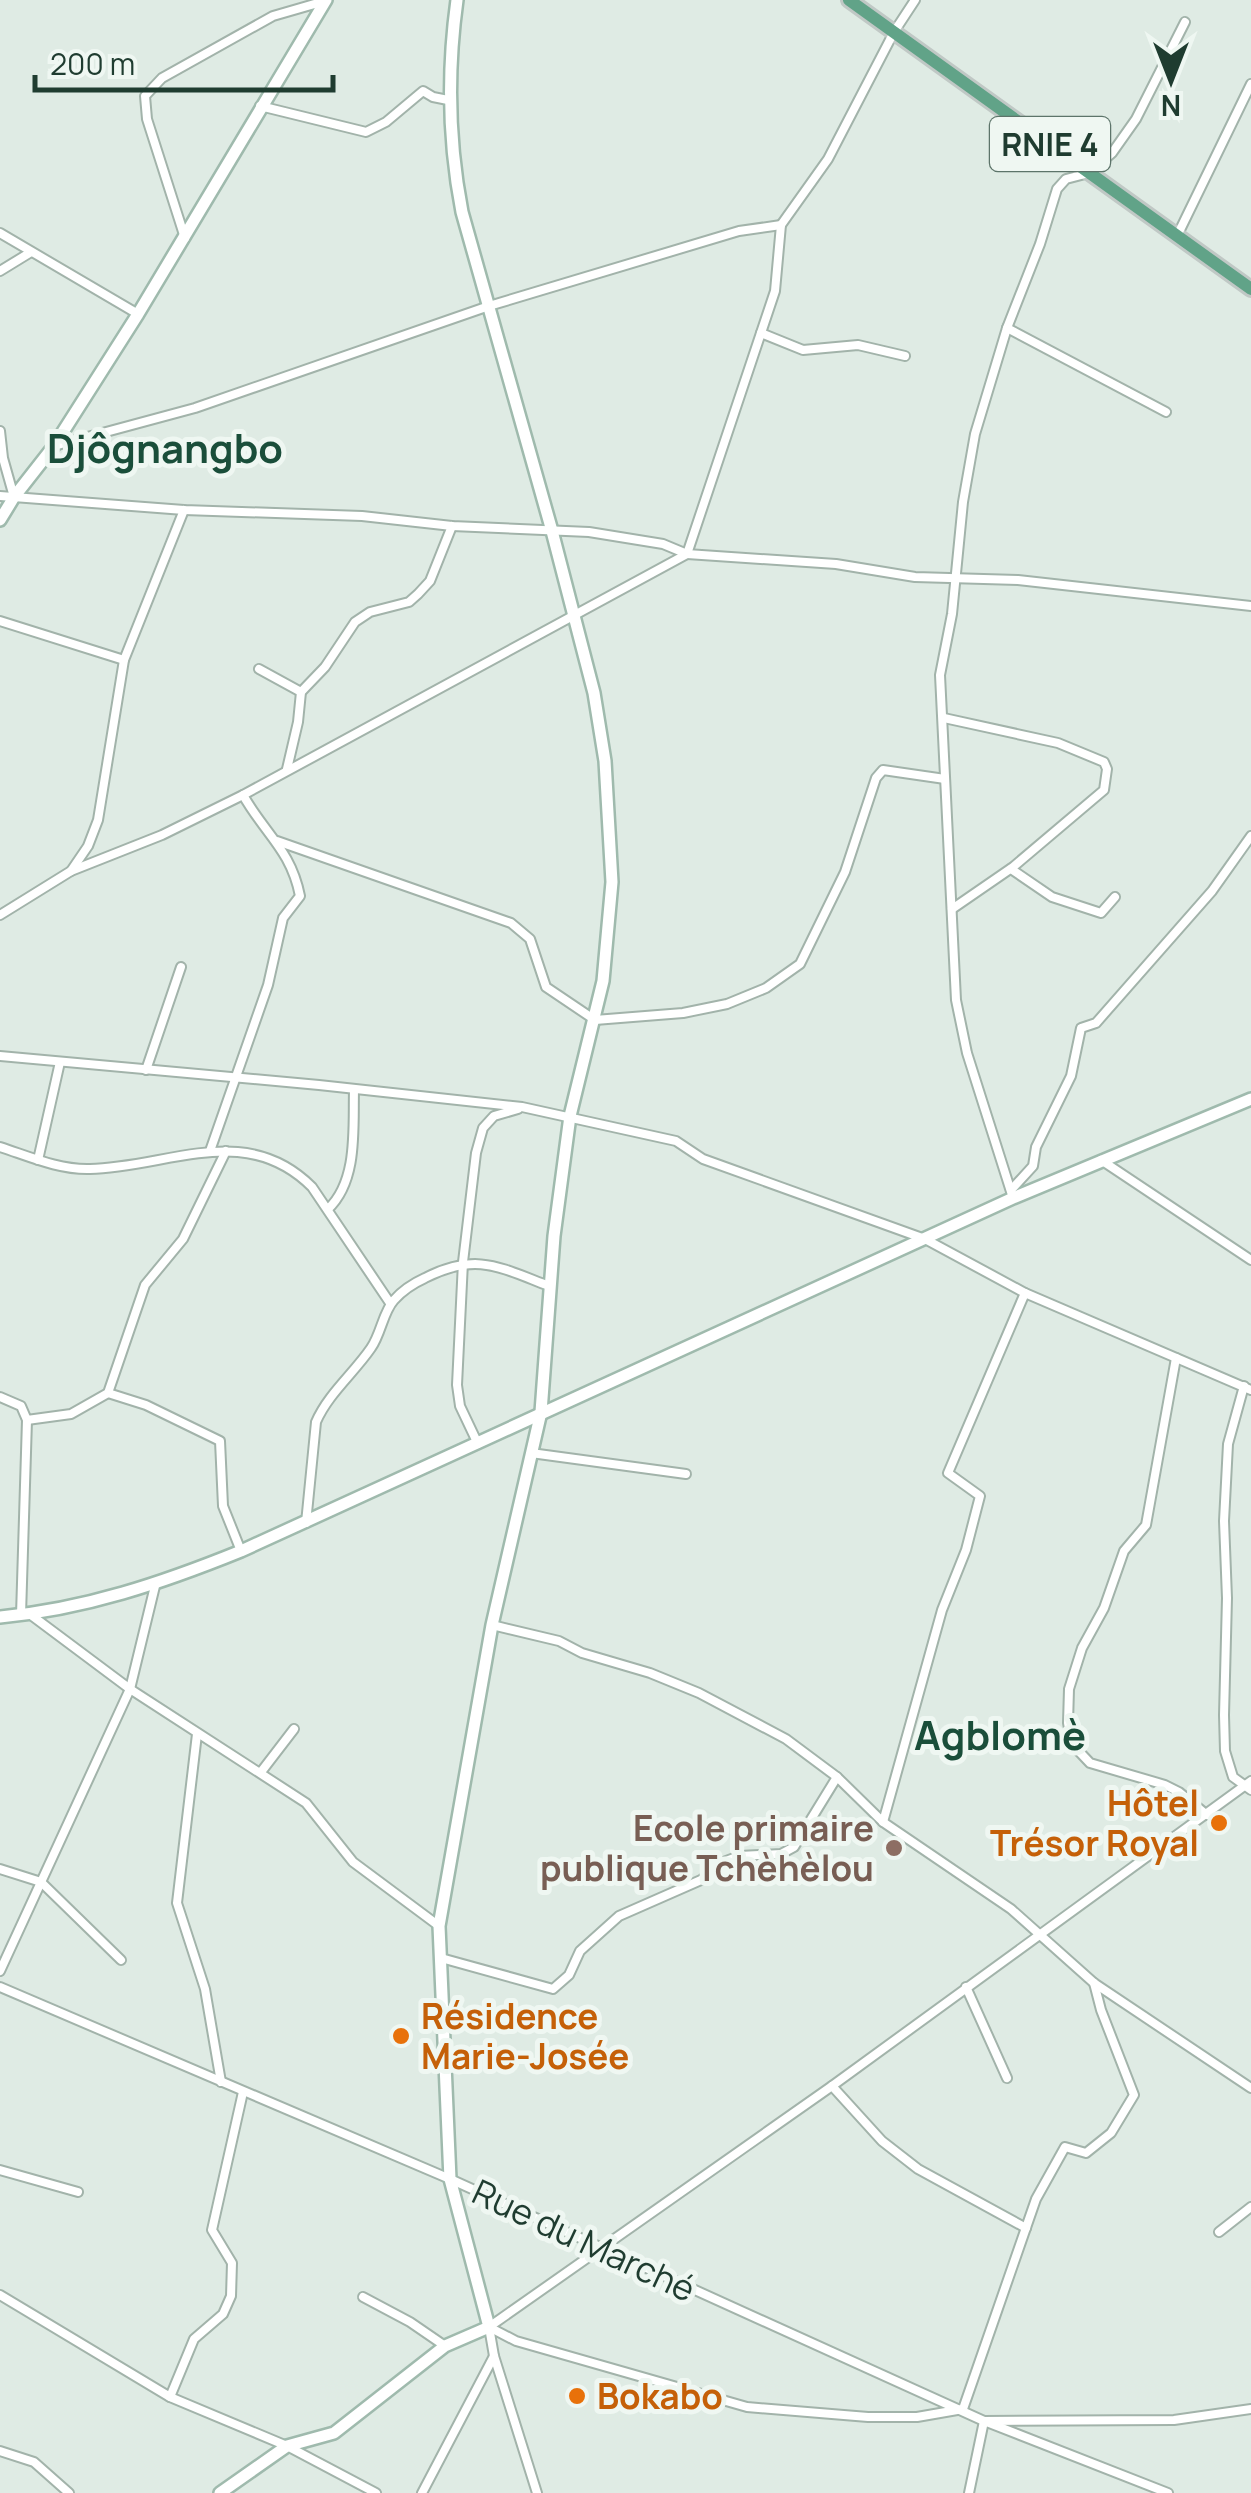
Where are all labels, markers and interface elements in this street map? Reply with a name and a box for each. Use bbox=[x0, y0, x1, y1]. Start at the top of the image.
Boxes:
scale bar bbox=[35, 30, 332, 92]
north arrow bbox=[1121, 30, 1221, 130]
text: 200 m bbox=[50, 43, 135, 84]
text: N bbox=[1161, 87, 1181, 125]
road number: RNIE 4 bbox=[990, 117, 1110, 171]
district label: Djôgnangbo bbox=[47, 420, 283, 475]
district label: Agblomè bbox=[914, 1707, 1086, 1762]
place label: Hôtel Trésor Royal bbox=[990, 1779, 1199, 1867]
place label: Ecole primaire publique Tchèhèlou bbox=[540, 1804, 874, 1892]
marker: Hôtel Trésor Royal bbox=[1208, 1812, 1230, 1834]
marker: Ecole primaire publique Tchèhèlou bbox=[883, 1837, 905, 1859]
place label: Résidence Marie-Josée bbox=[421, 1992, 629, 2080]
marker: Résidence Marie-Josée bbox=[390, 2025, 412, 2047]
street label: Rue du Marché bbox=[465, 2167, 703, 2313]
place label: Bokabo bbox=[597, 2372, 723, 2420]
marker: Bokabo bbox=[566, 2385, 588, 2407]

